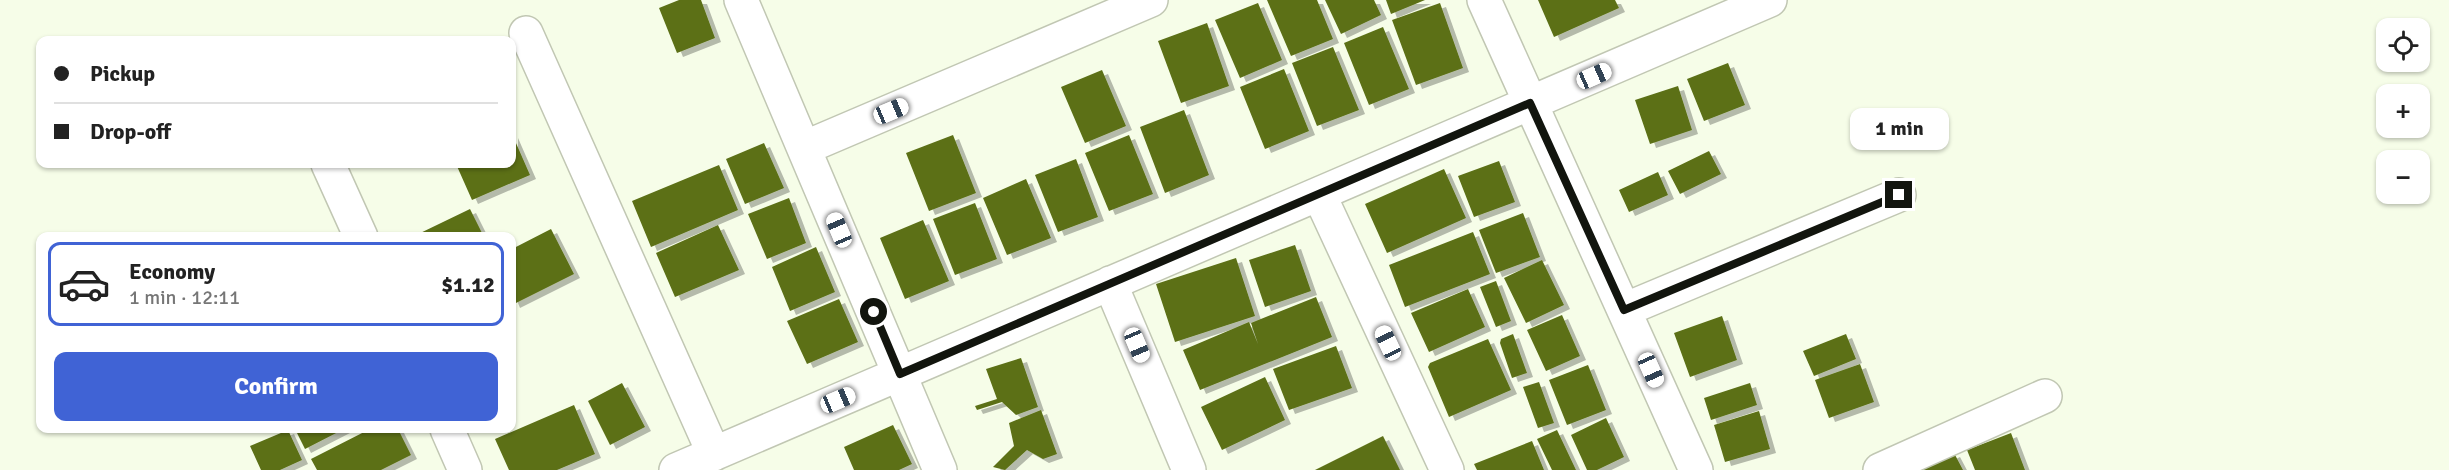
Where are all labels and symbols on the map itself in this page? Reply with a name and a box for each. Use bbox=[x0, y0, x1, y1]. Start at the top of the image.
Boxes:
car bbox=[1574, 60, 1614, 92]
car bbox=[871, 96, 911, 126]
callout: 1 min bbox=[1850, 108, 1948, 150]
route end bbox=[1885, 181, 1912, 208]
car bbox=[824, 210, 854, 250]
route start bbox=[860, 298, 887, 325]
car bbox=[1372, 323, 1404, 363]
car bbox=[1122, 325, 1152, 365]
car bbox=[1635, 350, 1667, 390]
car bbox=[818, 385, 858, 415]

